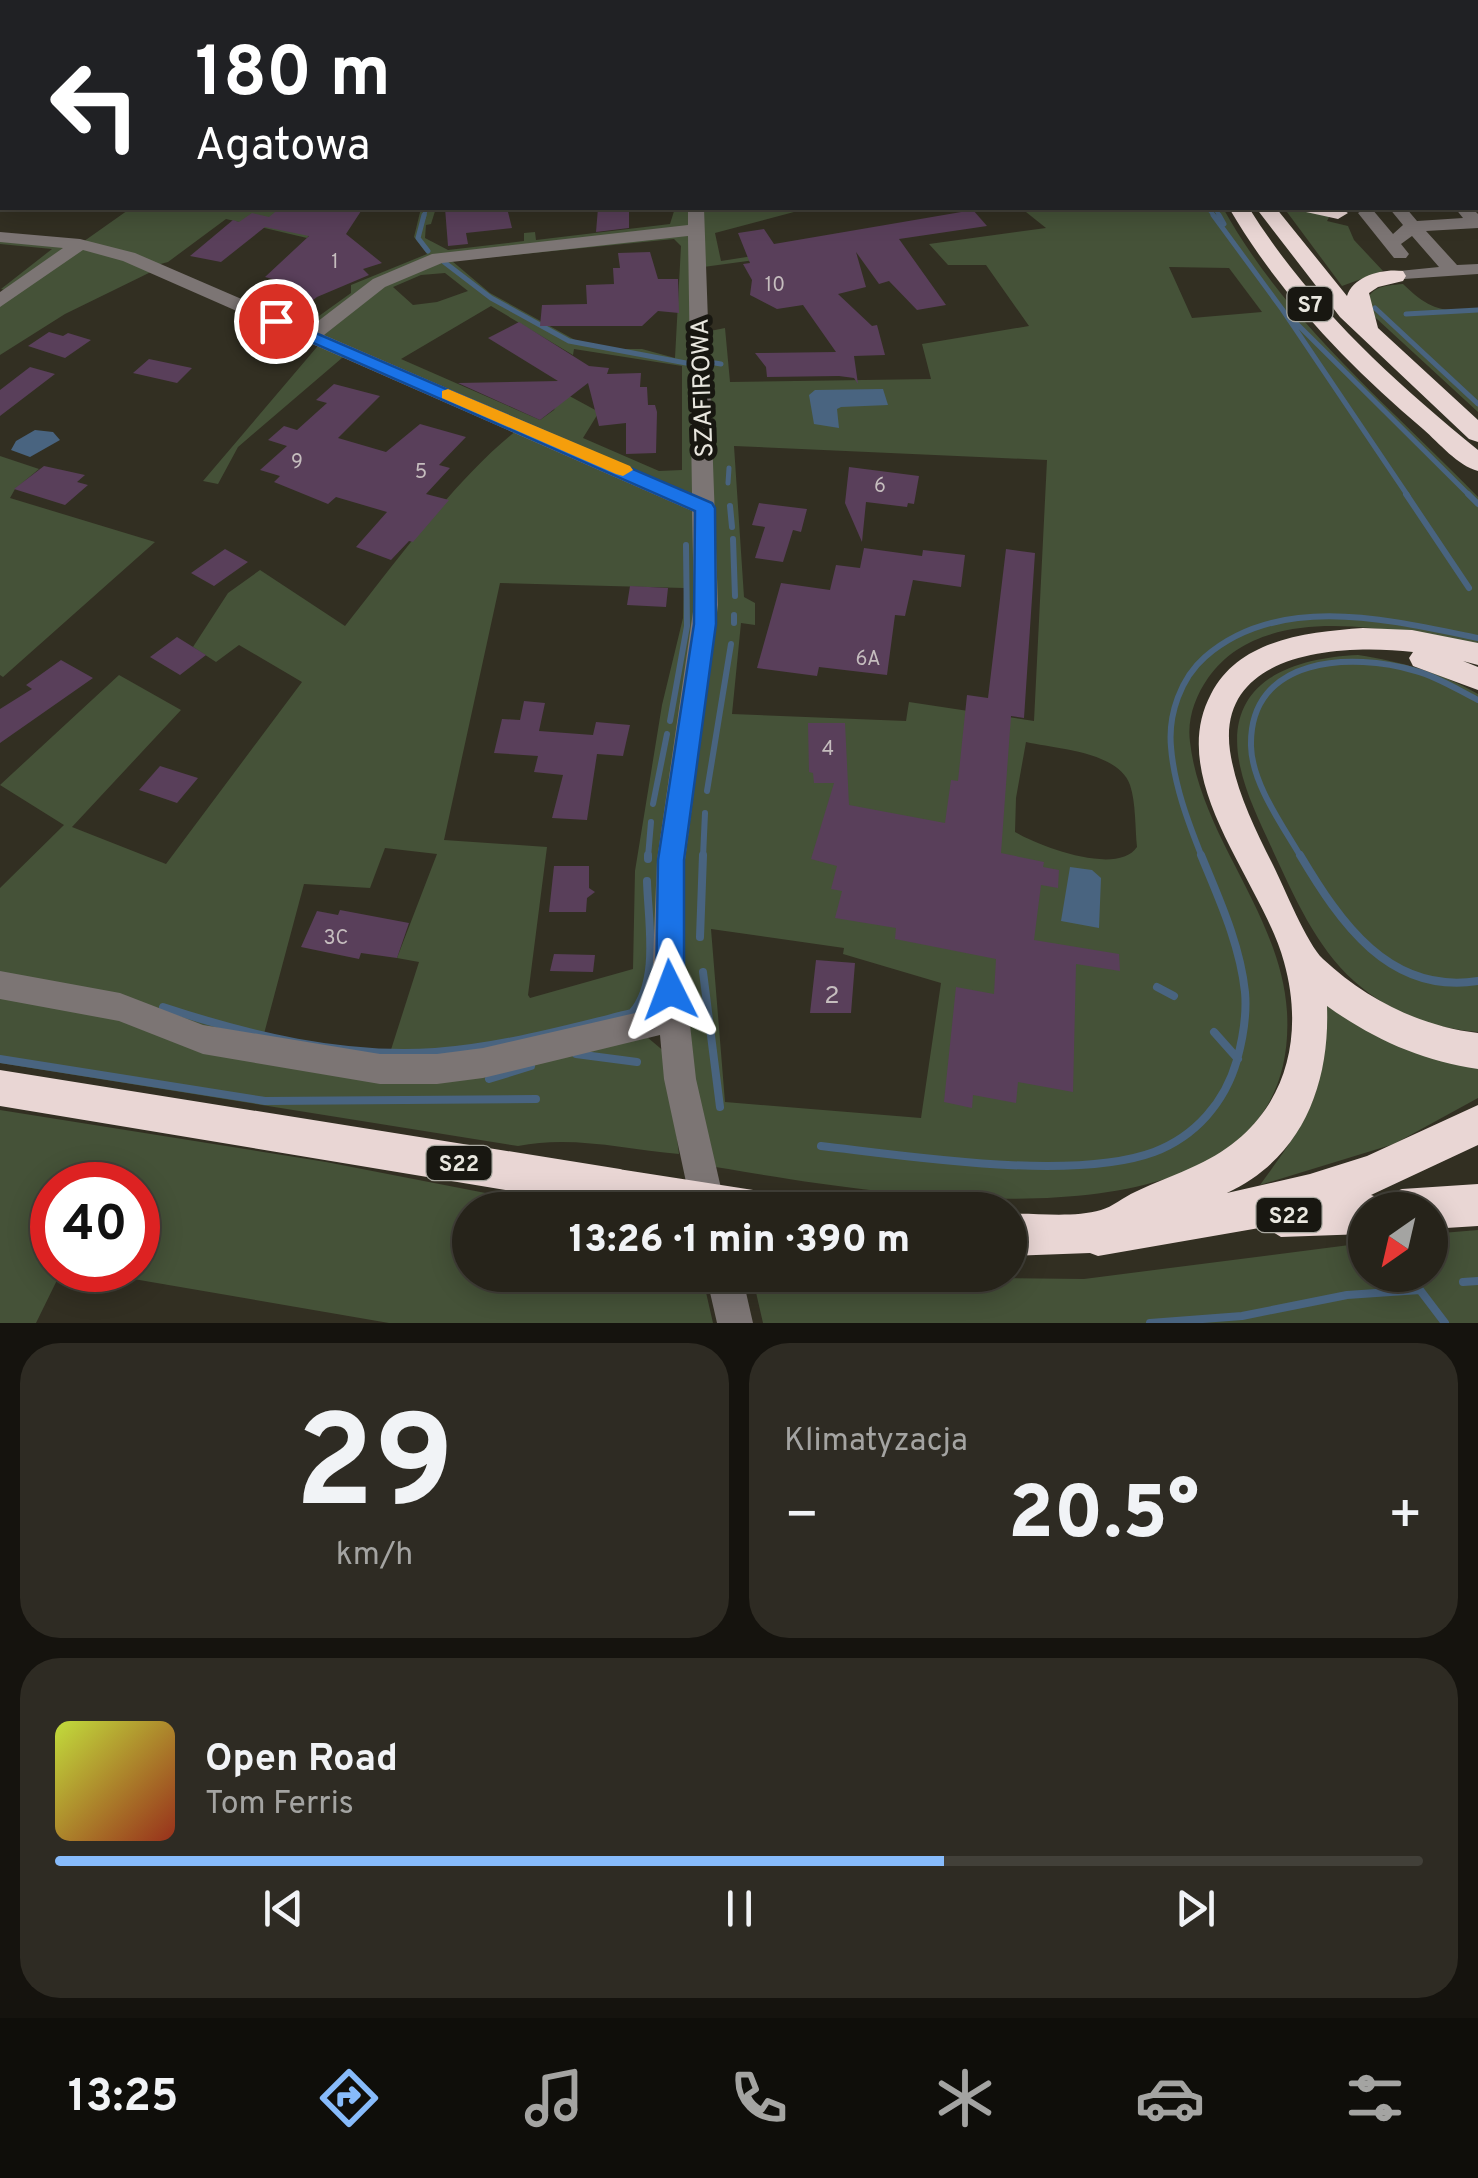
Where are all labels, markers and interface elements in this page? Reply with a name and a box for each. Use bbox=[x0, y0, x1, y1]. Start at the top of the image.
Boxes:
text: 180 m bbox=[195, 32, 391, 121]
icon: left bbox=[30, 40, 160, 170]
text: Agatowa bbox=[195, 119, 370, 176]
house number: 1 bbox=[331, 250, 339, 276]
house number: 10 bbox=[765, 273, 785, 299]
pin bbox=[234, 279, 319, 364]
road number: S7 bbox=[1288, 287, 1332, 321]
icon: arrive bbox=[249, 294, 304, 349]
street label: SZAFIROWA bbox=[686, 318, 722, 458]
house number: 9 bbox=[291, 450, 303, 476]
house number: 5 bbox=[415, 460, 427, 486]
house number: 6 bbox=[874, 474, 886, 500]
house number: 6A bbox=[855, 647, 881, 673]
house number: 4 bbox=[822, 737, 834, 763]
house number: 3C bbox=[324, 926, 348, 952]
position arrow bbox=[618, 938, 722, 1042]
house number: 2 bbox=[824, 981, 840, 1013]
road number: S22 bbox=[426, 1146, 492, 1180]
speed limit sign: 40 bbox=[30, 1162, 160, 1292]
north arrow bbox=[1348, 1192, 1448, 1292]
map controls bbox=[1348, 1192, 1448, 1292]
road number: S22 bbox=[1256, 1198, 1322, 1232]
text: 13:26 · 1 min · 390 m bbox=[569, 1217, 910, 1266]
text: 29 bbox=[295, 1388, 454, 1553]
text: Klimatyzacja bbox=[784, 1422, 968, 1462]
text: 20.5° bbox=[1008, 1470, 1199, 1565]
text: − bbox=[784, 1483, 819, 1553]
text: + bbox=[1388, 1483, 1423, 1553]
text: km/h bbox=[336, 1536, 413, 1576]
text: Open Road bbox=[205, 1736, 398, 1785]
text: Tom Ferris bbox=[205, 1785, 354, 1825]
icon: previous bbox=[256, 1881, 311, 1936]
icon: pause bbox=[712, 1881, 767, 1936]
icon: next bbox=[1168, 1881, 1223, 1936]
icon: directions bbox=[314, 2063, 384, 2133]
icon: music bbox=[519, 2063, 589, 2133]
icon: phone bbox=[724, 2063, 794, 2133]
icon: climate bbox=[930, 2063, 1000, 2133]
icon: car bbox=[1135, 2063, 1205, 2133]
icon: filters bbox=[1340, 2063, 1410, 2133]
text: 13:25 bbox=[68, 2070, 179, 2127]

